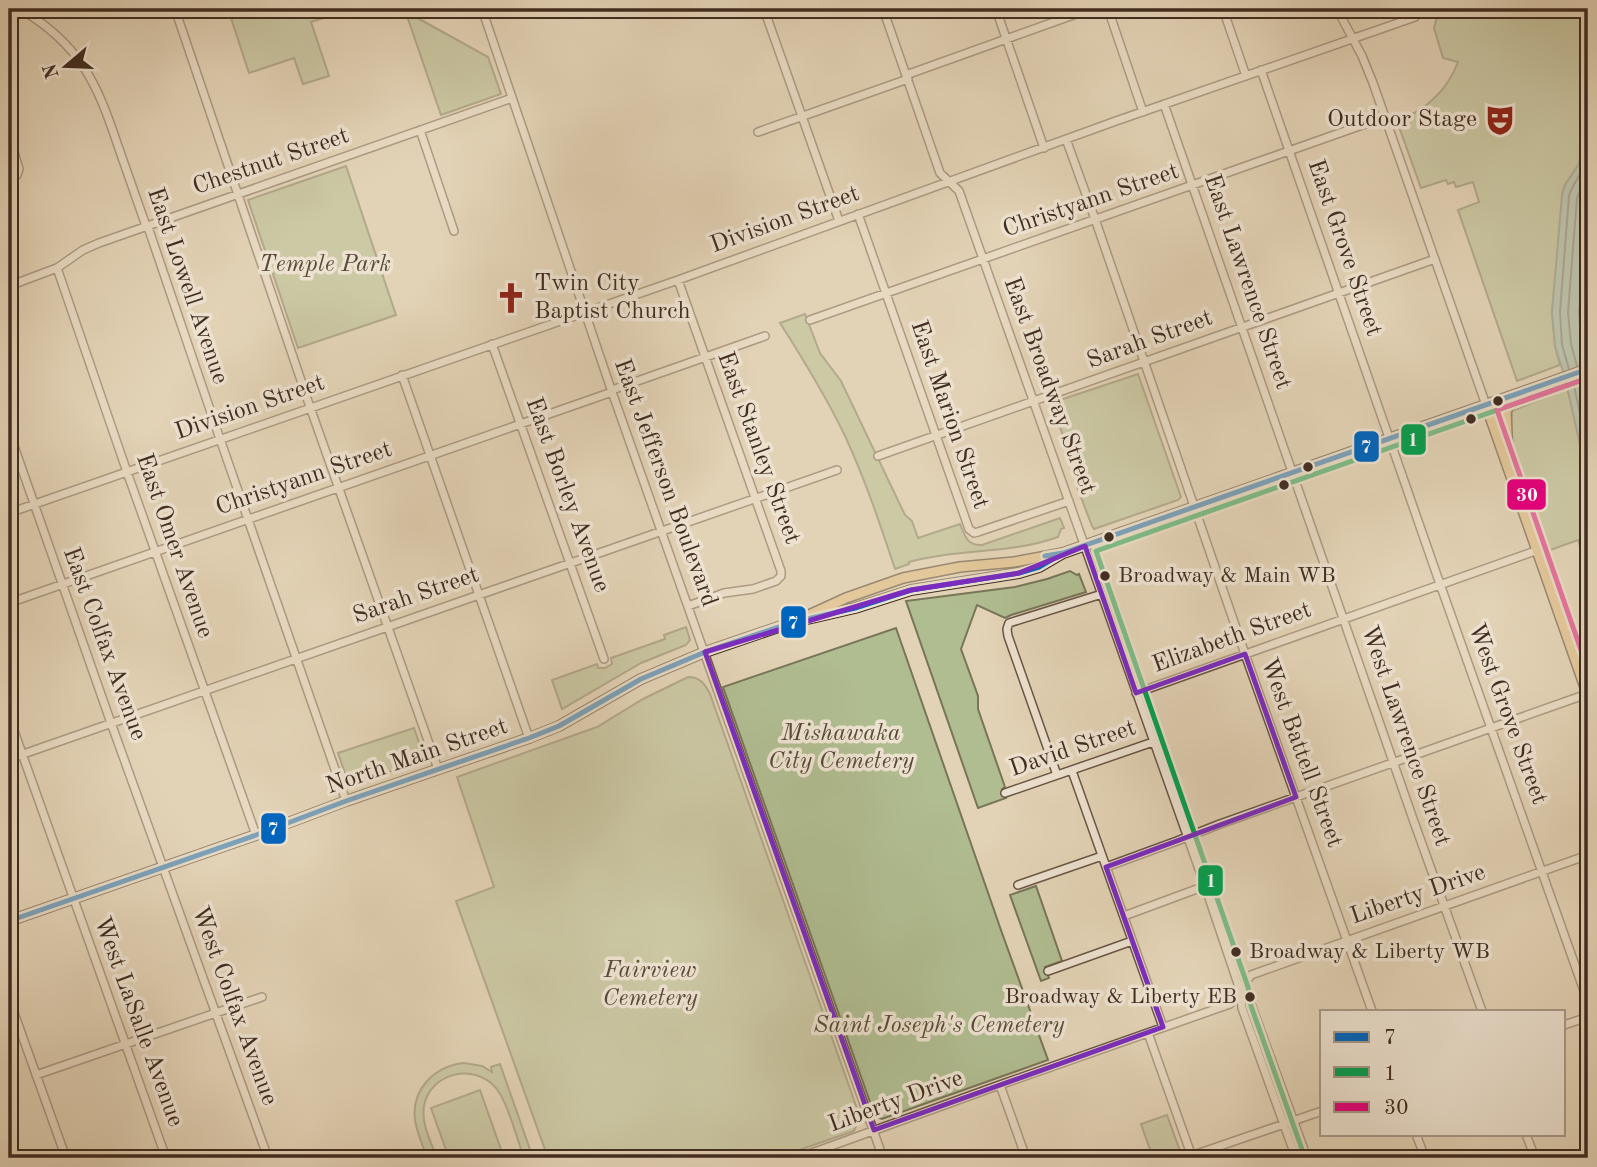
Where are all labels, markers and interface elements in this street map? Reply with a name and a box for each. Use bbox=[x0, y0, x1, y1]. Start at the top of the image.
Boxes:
north arrow bbox=[32, 32, 102, 102]
text: N bbox=[41, 60, 64, 81]
theatre icon: Outdoor Stage bbox=[1483, 103, 1517, 137]
place label: Outdoor Stage bbox=[1327, 108, 1477, 132]
street label: Chestnut Street bbox=[190, 124, 352, 200]
street label: East Grove Street bbox=[1303, 157, 1385, 339]
street label: Christyann Street bbox=[1000, 160, 1182, 242]
street label: East Lawrence Street bbox=[1199, 171, 1295, 393]
street label: Division Street bbox=[707, 182, 863, 258]
street label: East Lowell Avenue bbox=[142, 185, 232, 387]
park label: Temple Park bbox=[259, 253, 391, 277]
place label: Twin City Baptist Church bbox=[534, 272, 691, 324]
street label: East Broadway Street bbox=[999, 274, 1099, 498]
church icon: Twin City Baptist Church bbox=[494, 281, 528, 315]
street label: Sarah Street bbox=[1084, 306, 1216, 374]
street label: East Marion Street bbox=[906, 318, 992, 512]
street label: East Stanley Street bbox=[712, 349, 804, 547]
street label: East Jefferson Boulevard bbox=[609, 356, 721, 610]
street label: Division Street bbox=[172, 371, 328, 445]
street label: East Borley Avenue bbox=[521, 394, 613, 596]
unlabelled marker bbox=[1491, 394, 1505, 408]
unlabelled marker bbox=[1464, 412, 1478, 426]
line badge: 1 bbox=[1400, 423, 1427, 456]
line badge: 7 bbox=[1353, 430, 1380, 463]
text: 1 bbox=[1407, 432, 1419, 451]
street label: Christyann Street bbox=[213, 438, 395, 520]
text: 7 bbox=[1360, 439, 1372, 458]
street label: East Omer Avenue bbox=[131, 451, 217, 641]
unlabelled marker bbox=[1301, 460, 1315, 474]
unlabelled marker bbox=[1277, 478, 1291, 492]
line badge: 30 bbox=[1506, 478, 1547, 511]
text: 30 bbox=[1516, 487, 1538, 506]
unlabelled marker bbox=[1102, 530, 1116, 544]
street label: East Colfax Avenue bbox=[58, 544, 150, 744]
street label: Sarah Street bbox=[350, 563, 482, 629]
place label: Broadway & Main WB bbox=[1118, 565, 1336, 587]
marker: Broadway & Main WB bbox=[1098, 569, 1112, 583]
street label: Elizabeth Street bbox=[1149, 598, 1315, 678]
line badge: 7 bbox=[780, 605, 807, 639]
text: 7 bbox=[787, 615, 799, 634]
street label: West Grove Street bbox=[1463, 620, 1551, 808]
street label: West Lawrence Street bbox=[1356, 623, 1454, 849]
street label: West Battell Street bbox=[1256, 655, 1346, 851]
street label: North Main Street bbox=[323, 715, 511, 799]
street label: David Street bbox=[1007, 716, 1139, 782]
park label: Mishawaka City Cemetery bbox=[768, 722, 915, 774]
line badge: 7 bbox=[260, 812, 287, 845]
text: 7 bbox=[267, 821, 279, 840]
street label: Liberty Drive bbox=[1347, 861, 1489, 929]
line badge: 1 bbox=[1197, 864, 1224, 897]
text: 1 bbox=[1205, 873, 1217, 892]
street label: West Colfax Avenue bbox=[187, 903, 281, 1109]
street label: West LaSalle Avenue bbox=[89, 914, 187, 1130]
place label: Broadway & Liberty WB bbox=[1249, 941, 1490, 963]
marker: Broadway & Liberty WB bbox=[1229, 945, 1243, 959]
park label: Fairview Cemetery bbox=[602, 959, 698, 1011]
place label: Broadway & Liberty EB bbox=[1004, 986, 1237, 1008]
marker: Broadway & Liberty EB bbox=[1243, 990, 1257, 1004]
legend bbox=[1320, 1010, 1566, 1136]
park label: Saint Joseph's Cemetery bbox=[814, 1014, 1065, 1038]
text: 7 bbox=[1384, 1028, 1396, 1049]
text: 1 bbox=[1384, 1064, 1396, 1085]
street label: Liberty Drive bbox=[826, 1067, 966, 1137]
text: 30 bbox=[1384, 1098, 1408, 1119]

